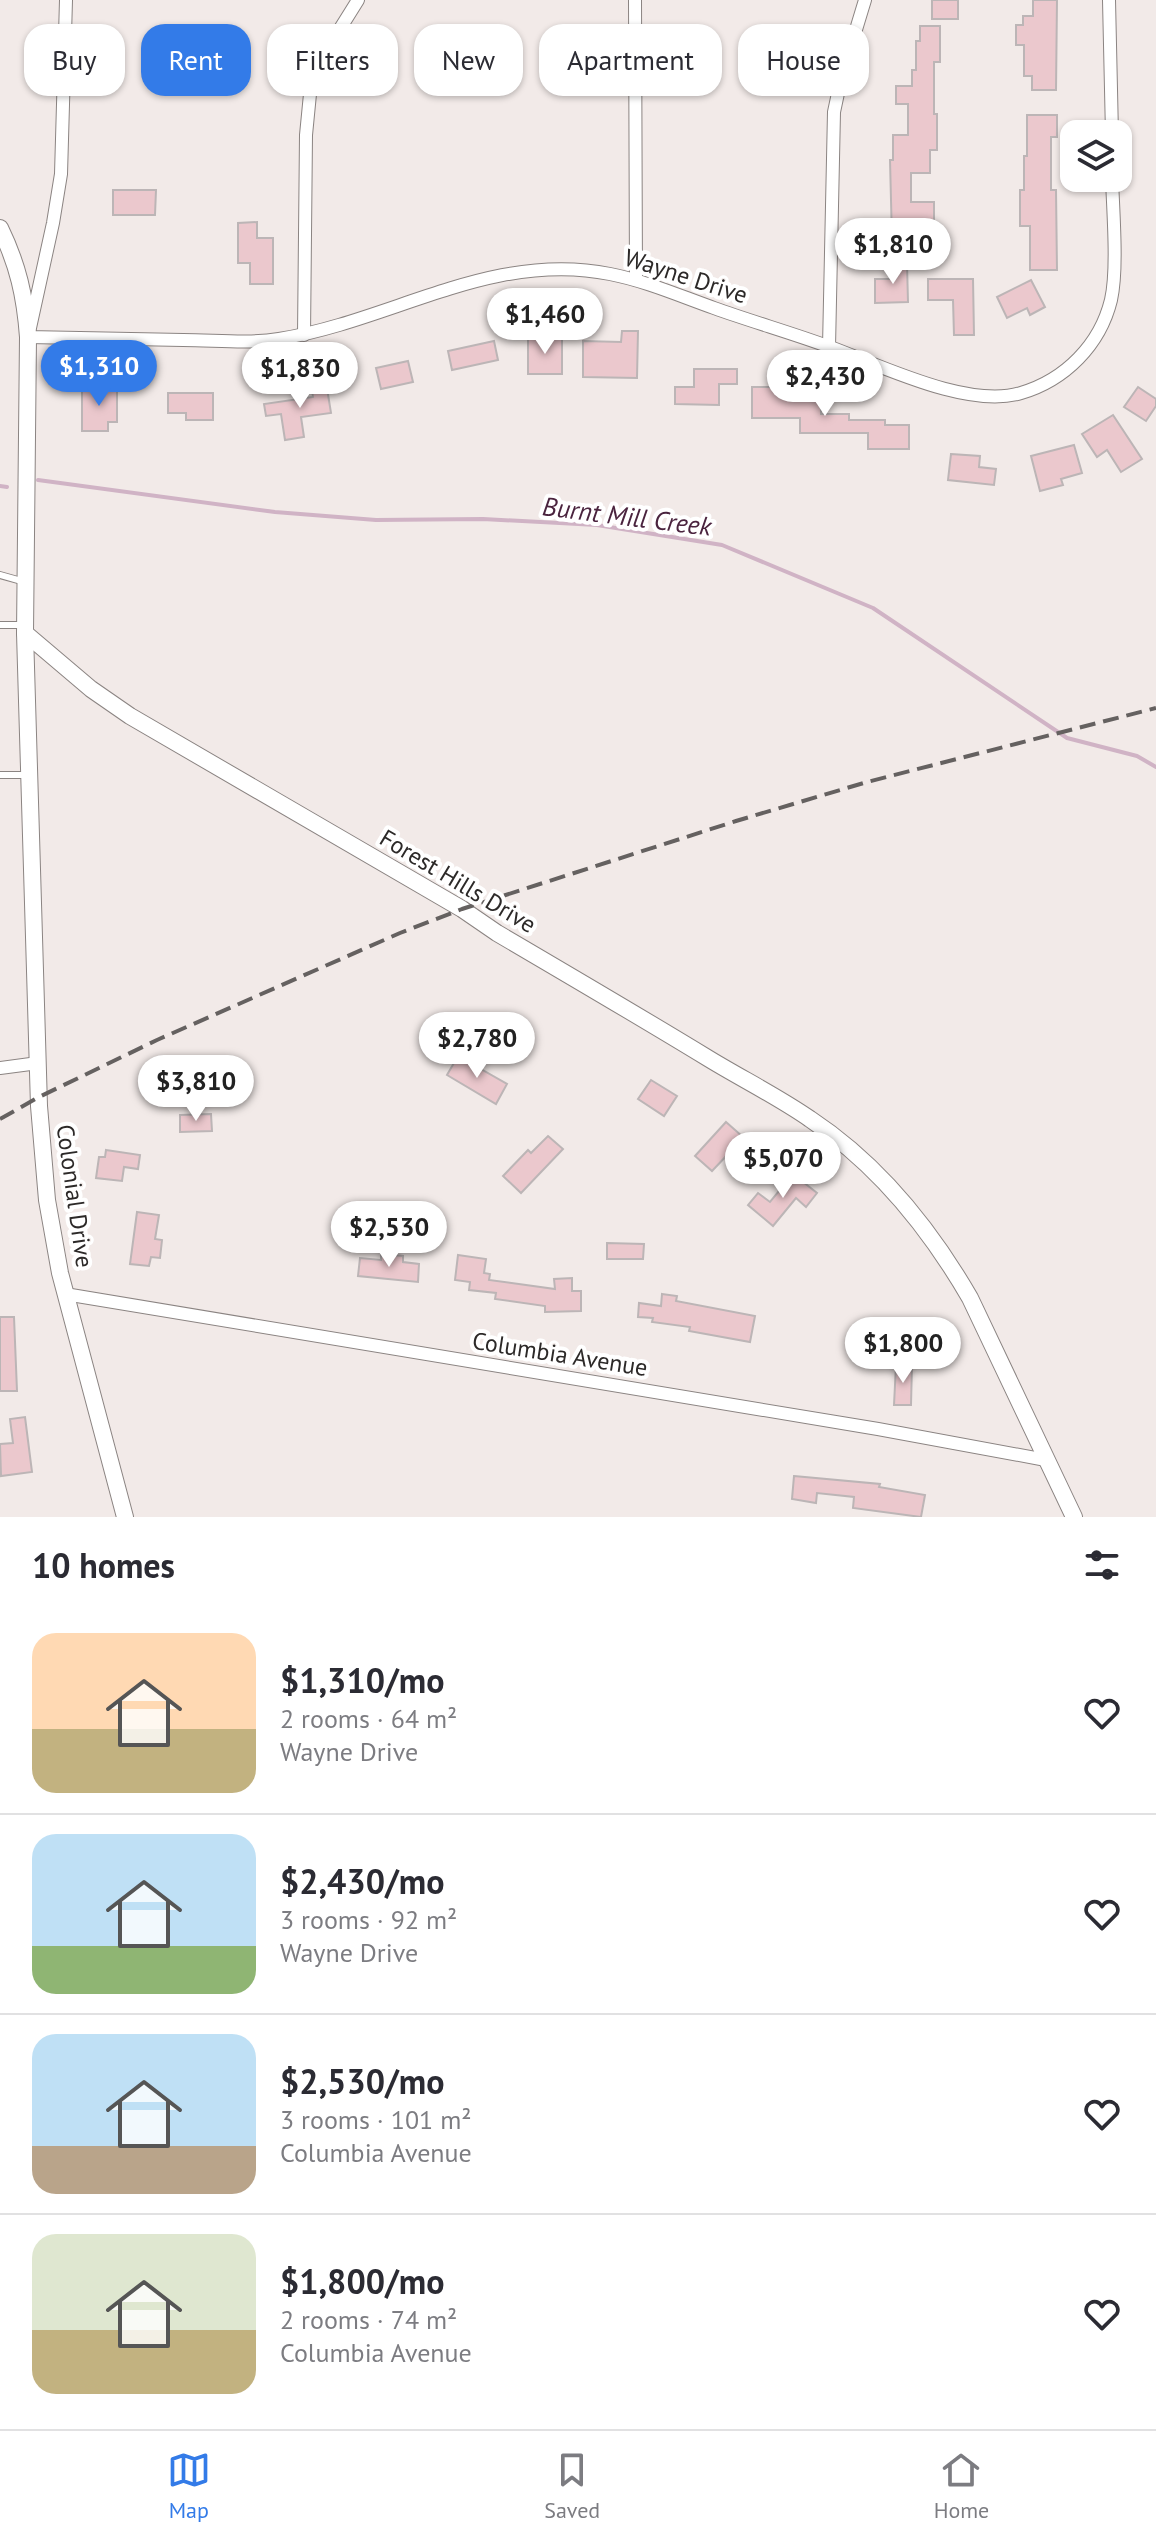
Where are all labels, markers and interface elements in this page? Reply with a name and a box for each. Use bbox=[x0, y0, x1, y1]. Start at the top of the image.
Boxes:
chip: Buy bbox=[24, 24, 125, 96]
chip: Rent bbox=[141, 24, 251, 96]
chip: Filters bbox=[267, 24, 398, 96]
chip: New bbox=[414, 24, 523, 96]
chip: Apartment bbox=[539, 24, 722, 96]
chip: House bbox=[738, 24, 869, 96]
map controls bbox=[1060, 120, 1132, 192]
button: layers bbox=[1060, 120, 1132, 192]
pin: $1,810 bbox=[828, 218, 958, 286]
text: $1,810 bbox=[853, 227, 933, 260]
street label: Wayne Drive bbox=[621, 242, 751, 310]
pin: $1,460 bbox=[480, 288, 610, 356]
text: $1,460 bbox=[505, 297, 585, 330]
pin: $1,310 bbox=[34, 340, 164, 408]
pin: $1,830 bbox=[235, 342, 365, 410]
text: $1,310 bbox=[59, 349, 139, 382]
pin: $2,430 bbox=[760, 350, 890, 418]
text: $1,830 bbox=[260, 351, 340, 384]
text: $2,430 bbox=[785, 359, 865, 392]
water label: Burnt Mill Creek bbox=[541, 489, 715, 543]
street label: Forest Hills Drive bbox=[374, 822, 542, 940]
pin: $2,780 bbox=[412, 1012, 542, 1080]
text: $2,780 bbox=[437, 1021, 517, 1054]
pin: $3,810 bbox=[131, 1055, 261, 1123]
text: $3,810 bbox=[156, 1064, 236, 1097]
street label: Colonial Drive bbox=[50, 1122, 100, 1270]
pin: $5,070 bbox=[718, 1132, 848, 1200]
text: $5,070 bbox=[743, 1141, 823, 1174]
pin: $2,530 bbox=[324, 1201, 454, 1269]
text: $2,530 bbox=[349, 1210, 429, 1243]
pin: $1,800 bbox=[838, 1317, 968, 1385]
street label: Columbia Avenue bbox=[470, 1325, 650, 1383]
text: $1,800 bbox=[863, 1326, 943, 1359]
text: 10 homes bbox=[32, 1543, 175, 1587]
icon: filters bbox=[1080, 1543, 1124, 1587]
text: $1,310/mo bbox=[280, 1658, 444, 1702]
icon: home bbox=[96, 1665, 192, 1761]
icon: heart bbox=[1080, 1691, 1124, 1735]
text: 2 rooms · 64 m² bbox=[280, 1702, 457, 1735]
text: Wayne Drive bbox=[280, 1735, 418, 1768]
text: $2,430/mo bbox=[280, 1859, 444, 1903]
icon: home bbox=[96, 1866, 192, 1962]
icon: heart bbox=[1080, 1892, 1124, 1936]
text: 3 rooms · 92 m² bbox=[280, 1903, 457, 1936]
text: Wayne Drive bbox=[280, 1936, 418, 1969]
text: $2,530/mo bbox=[280, 2059, 444, 2103]
icon: home bbox=[96, 2066, 192, 2162]
icon: heart bbox=[1080, 2092, 1124, 2136]
text: 3 rooms · 101 m² bbox=[280, 2103, 472, 2136]
text: Columbia Avenue bbox=[280, 2136, 472, 2169]
text: $1,800/mo bbox=[280, 2259, 444, 2303]
icon: home bbox=[96, 2266, 192, 2362]
icon: heart bbox=[1080, 2292, 1124, 2336]
text: 2 rooms · 74 m² bbox=[280, 2303, 457, 2336]
text: Columbia Avenue bbox=[280, 2336, 472, 2369]
tab: Map bbox=[167, 2448, 211, 2524]
tab: Saved bbox=[544, 2448, 600, 2524]
tab: Home bbox=[934, 2448, 989, 2524]

